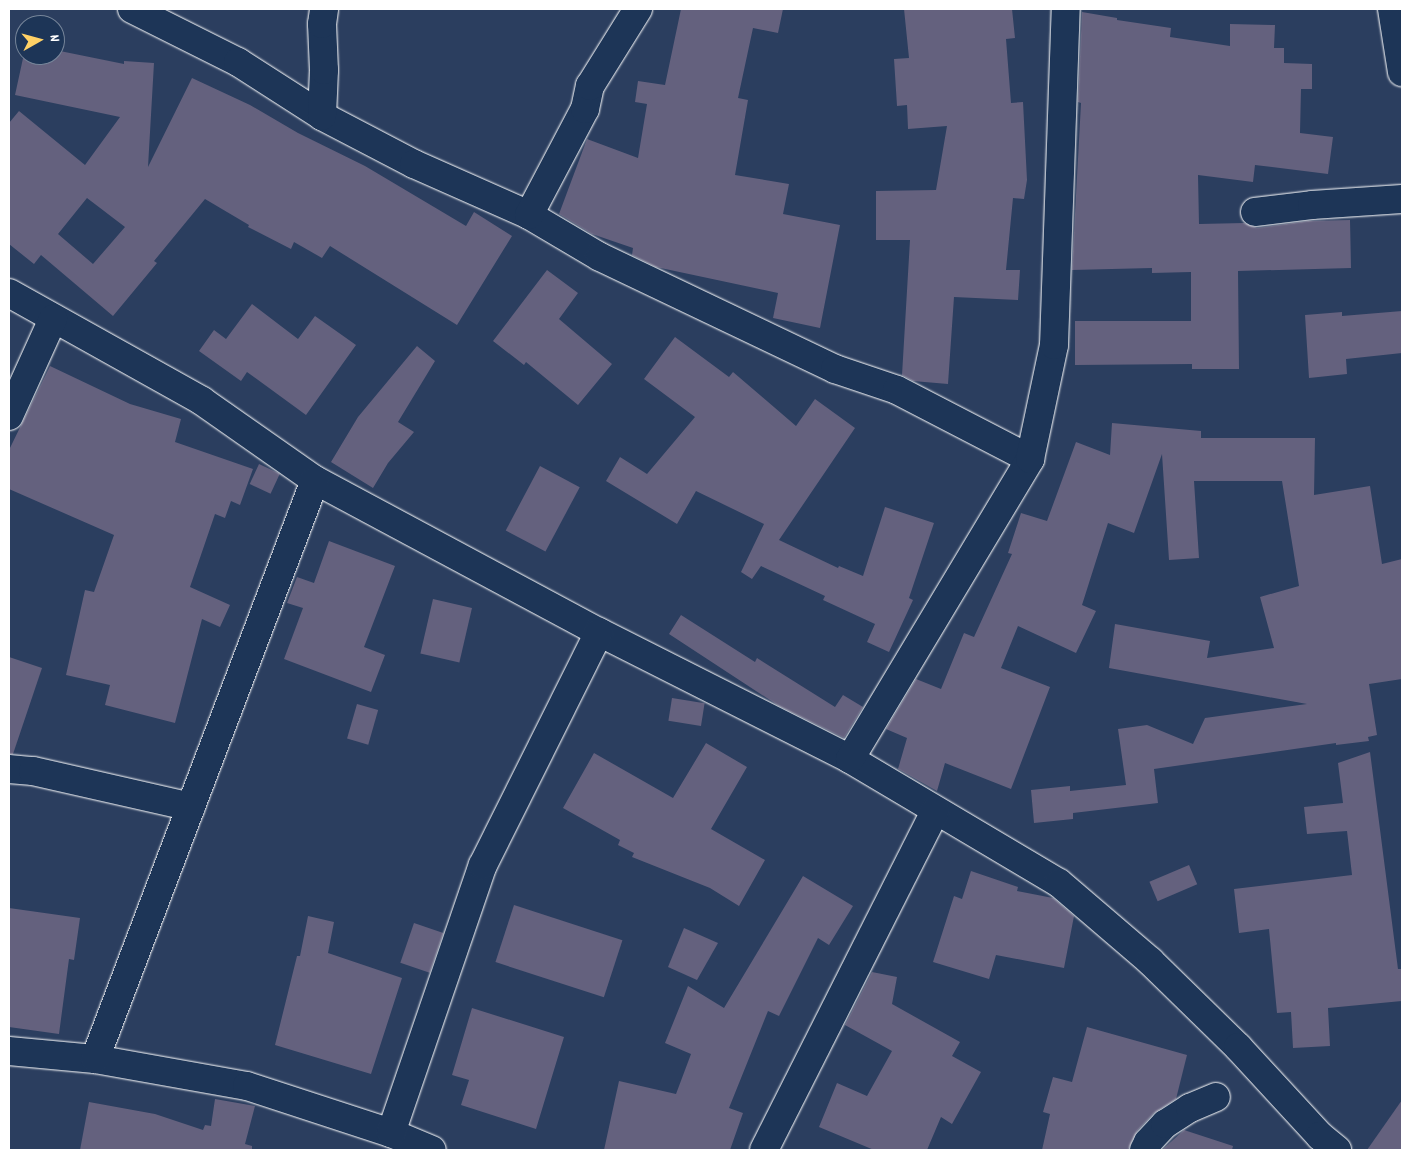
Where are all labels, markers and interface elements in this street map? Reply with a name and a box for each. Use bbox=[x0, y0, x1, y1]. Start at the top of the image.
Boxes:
north arrow bbox=[15, 15, 65, 65]
text: N bbox=[44, 34, 64, 43]

